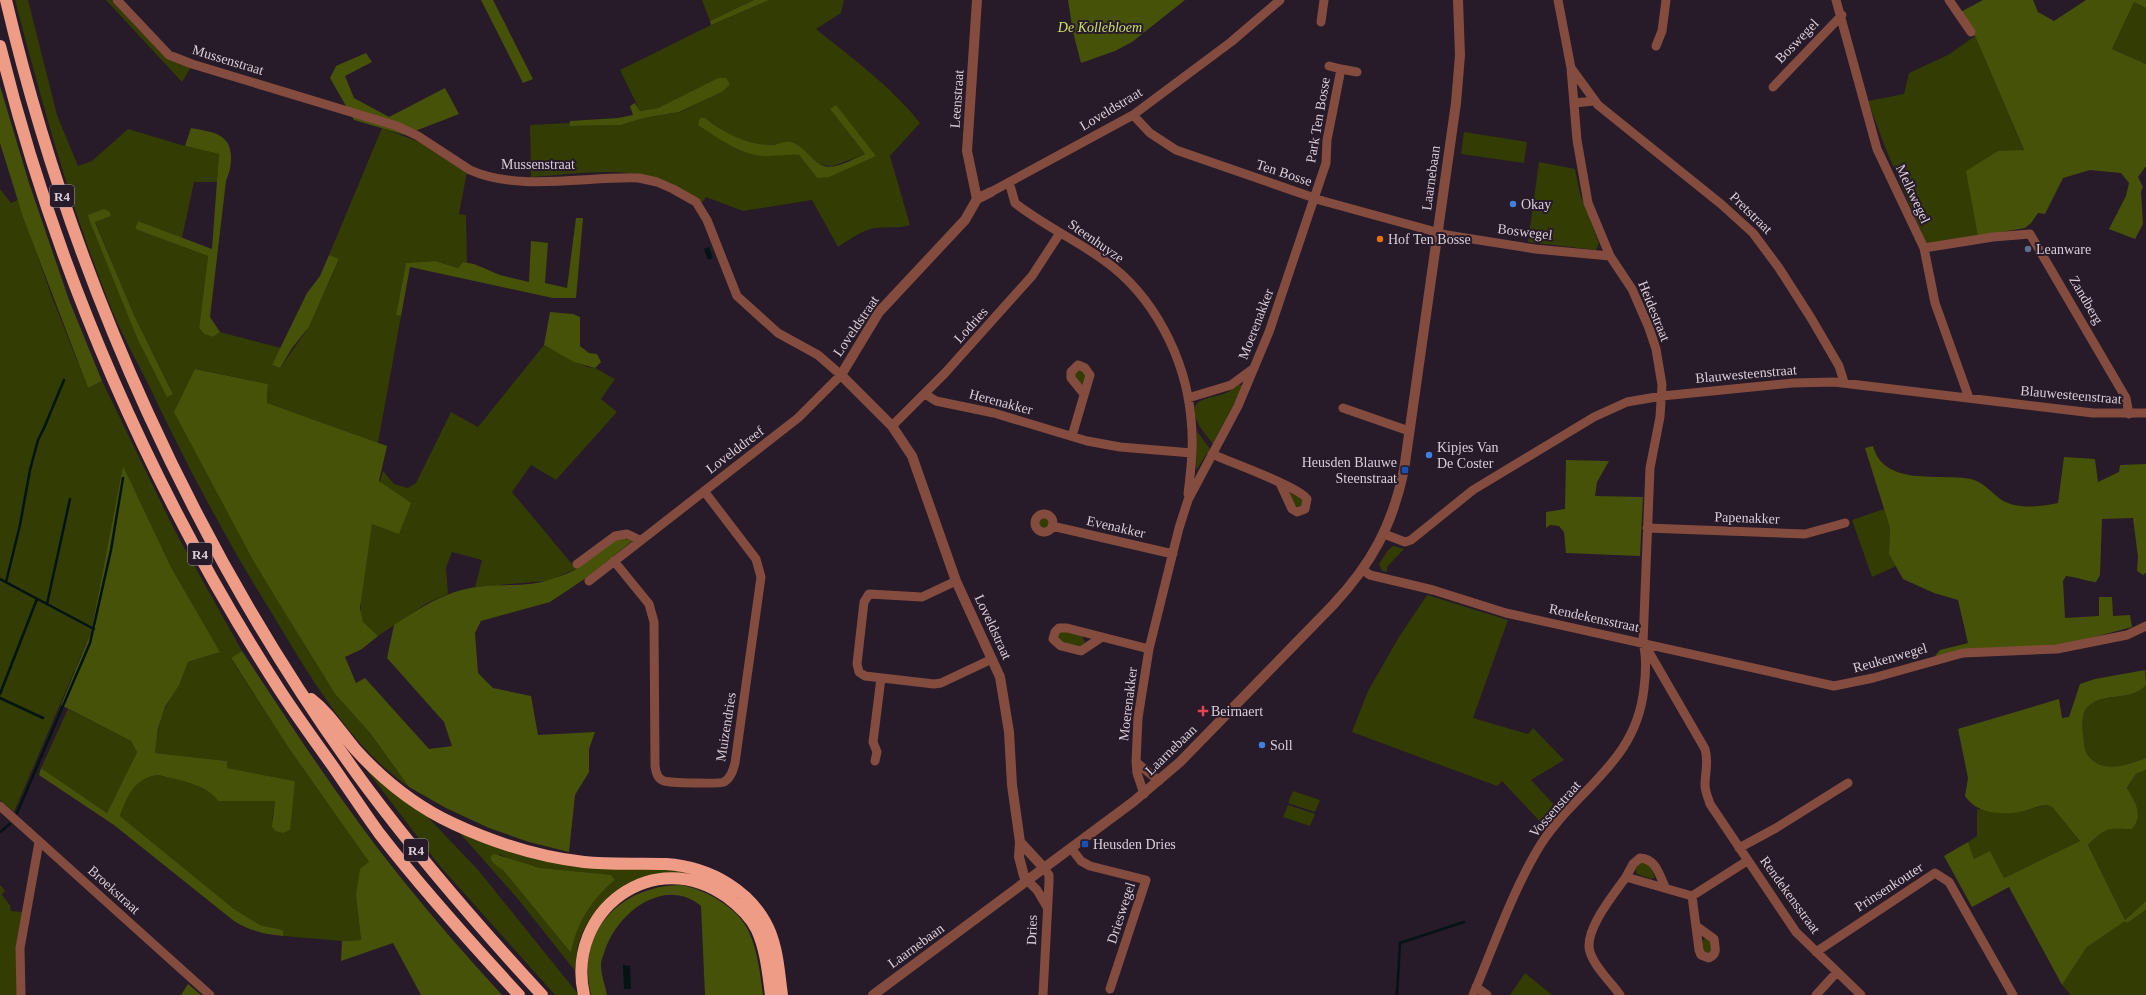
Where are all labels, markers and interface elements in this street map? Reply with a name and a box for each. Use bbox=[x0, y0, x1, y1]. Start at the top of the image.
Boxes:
street label: Boswegel bbox=[1772, 16, 1822, 66]
park label: De Kollebloem bbox=[1057, 20, 1142, 35]
street label: Mussenstraat bbox=[190, 42, 266, 78]
street label: Leenstraat bbox=[947, 69, 967, 129]
street label: Park Ten Bosse bbox=[1303, 76, 1333, 164]
street label: Loveldstraat bbox=[1077, 84, 1145, 133]
street label: Laarnebaan bbox=[1419, 145, 1443, 211]
street label: Mussenstraat bbox=[501, 157, 575, 172]
street label: Ten Bosse bbox=[1254, 157, 1314, 189]
street label: Melkwegel bbox=[1893, 162, 1933, 226]
road number: R4 bbox=[50, 185, 74, 207]
street label: Pretstraat bbox=[1727, 189, 1775, 237]
place label: Okay bbox=[1521, 197, 1551, 212]
marker: Okay bbox=[1508, 199, 1518, 209]
street label: Steenhuyze bbox=[1065, 216, 1127, 266]
street label: Boswegel bbox=[1497, 221, 1553, 243]
place label: Hof Ten Bosse bbox=[1388, 232, 1471, 247]
marker: Hof Ten Bosse bbox=[1375, 234, 1385, 244]
place label: Leanware bbox=[2036, 242, 2091, 257]
marker: Leanware bbox=[2023, 244, 2033, 254]
street label: Zandberg bbox=[2066, 273, 2106, 327]
street label: Heidestraat bbox=[1635, 279, 1673, 343]
street label: Moerenakker bbox=[1236, 286, 1276, 362]
street label: Loveldstraat bbox=[830, 293, 882, 359]
street label: Lodries bbox=[951, 304, 991, 346]
street label: Blauwesteenstraat bbox=[1695, 362, 1797, 386]
street label: Blauwesteenstraat bbox=[2020, 383, 2122, 407]
street label: Herenakker bbox=[968, 386, 1035, 418]
street label: Lovelddreef bbox=[703, 423, 767, 477]
place label: Kipjes Van De Coster bbox=[1437, 440, 1499, 471]
marker: Kipjes Van De Coster bbox=[1424, 450, 1434, 460]
place label: Heusden Blauwe Steenstraat bbox=[1302, 455, 1397, 486]
marker: Heusden Blauwe Steenstraat bbox=[1400, 465, 1410, 475]
street label: Papenakker bbox=[1714, 509, 1780, 527]
street label: Evenakker bbox=[1085, 513, 1147, 541]
road number: R4 bbox=[188, 543, 212, 565]
street label: Loveldstraat bbox=[971, 592, 1015, 662]
street label: Rendekensstraat bbox=[1548, 601, 1641, 635]
street label: Reukenwegel bbox=[1851, 640, 1929, 676]
street label: Moerenakker bbox=[1116, 666, 1140, 742]
street label: Muizendries bbox=[713, 691, 739, 763]
place label: Beirnaert bbox=[1211, 704, 1263, 719]
marker: Beirnaert bbox=[1198, 706, 1208, 716]
street label: Laarnebaan bbox=[1142, 722, 1200, 778]
place label: Soll bbox=[1270, 738, 1293, 753]
marker: Soll bbox=[1257, 740, 1267, 750]
street label: Vossenstraat bbox=[1526, 778, 1584, 840]
place label: Heusden Dries bbox=[1093, 837, 1176, 852]
road number: R4 bbox=[404, 839, 428, 861]
marker: Heusden Dries bbox=[1080, 839, 1090, 849]
street label: Rendekensstraat bbox=[1757, 853, 1823, 937]
street label: Prinsenkouter bbox=[1852, 859, 1926, 914]
street label: Broekstraat bbox=[85, 863, 143, 917]
street label: Drieswegel bbox=[1104, 880, 1138, 946]
street label: Dries bbox=[1024, 915, 1040, 945]
street label: Laarnebaan bbox=[885, 921, 947, 971]

